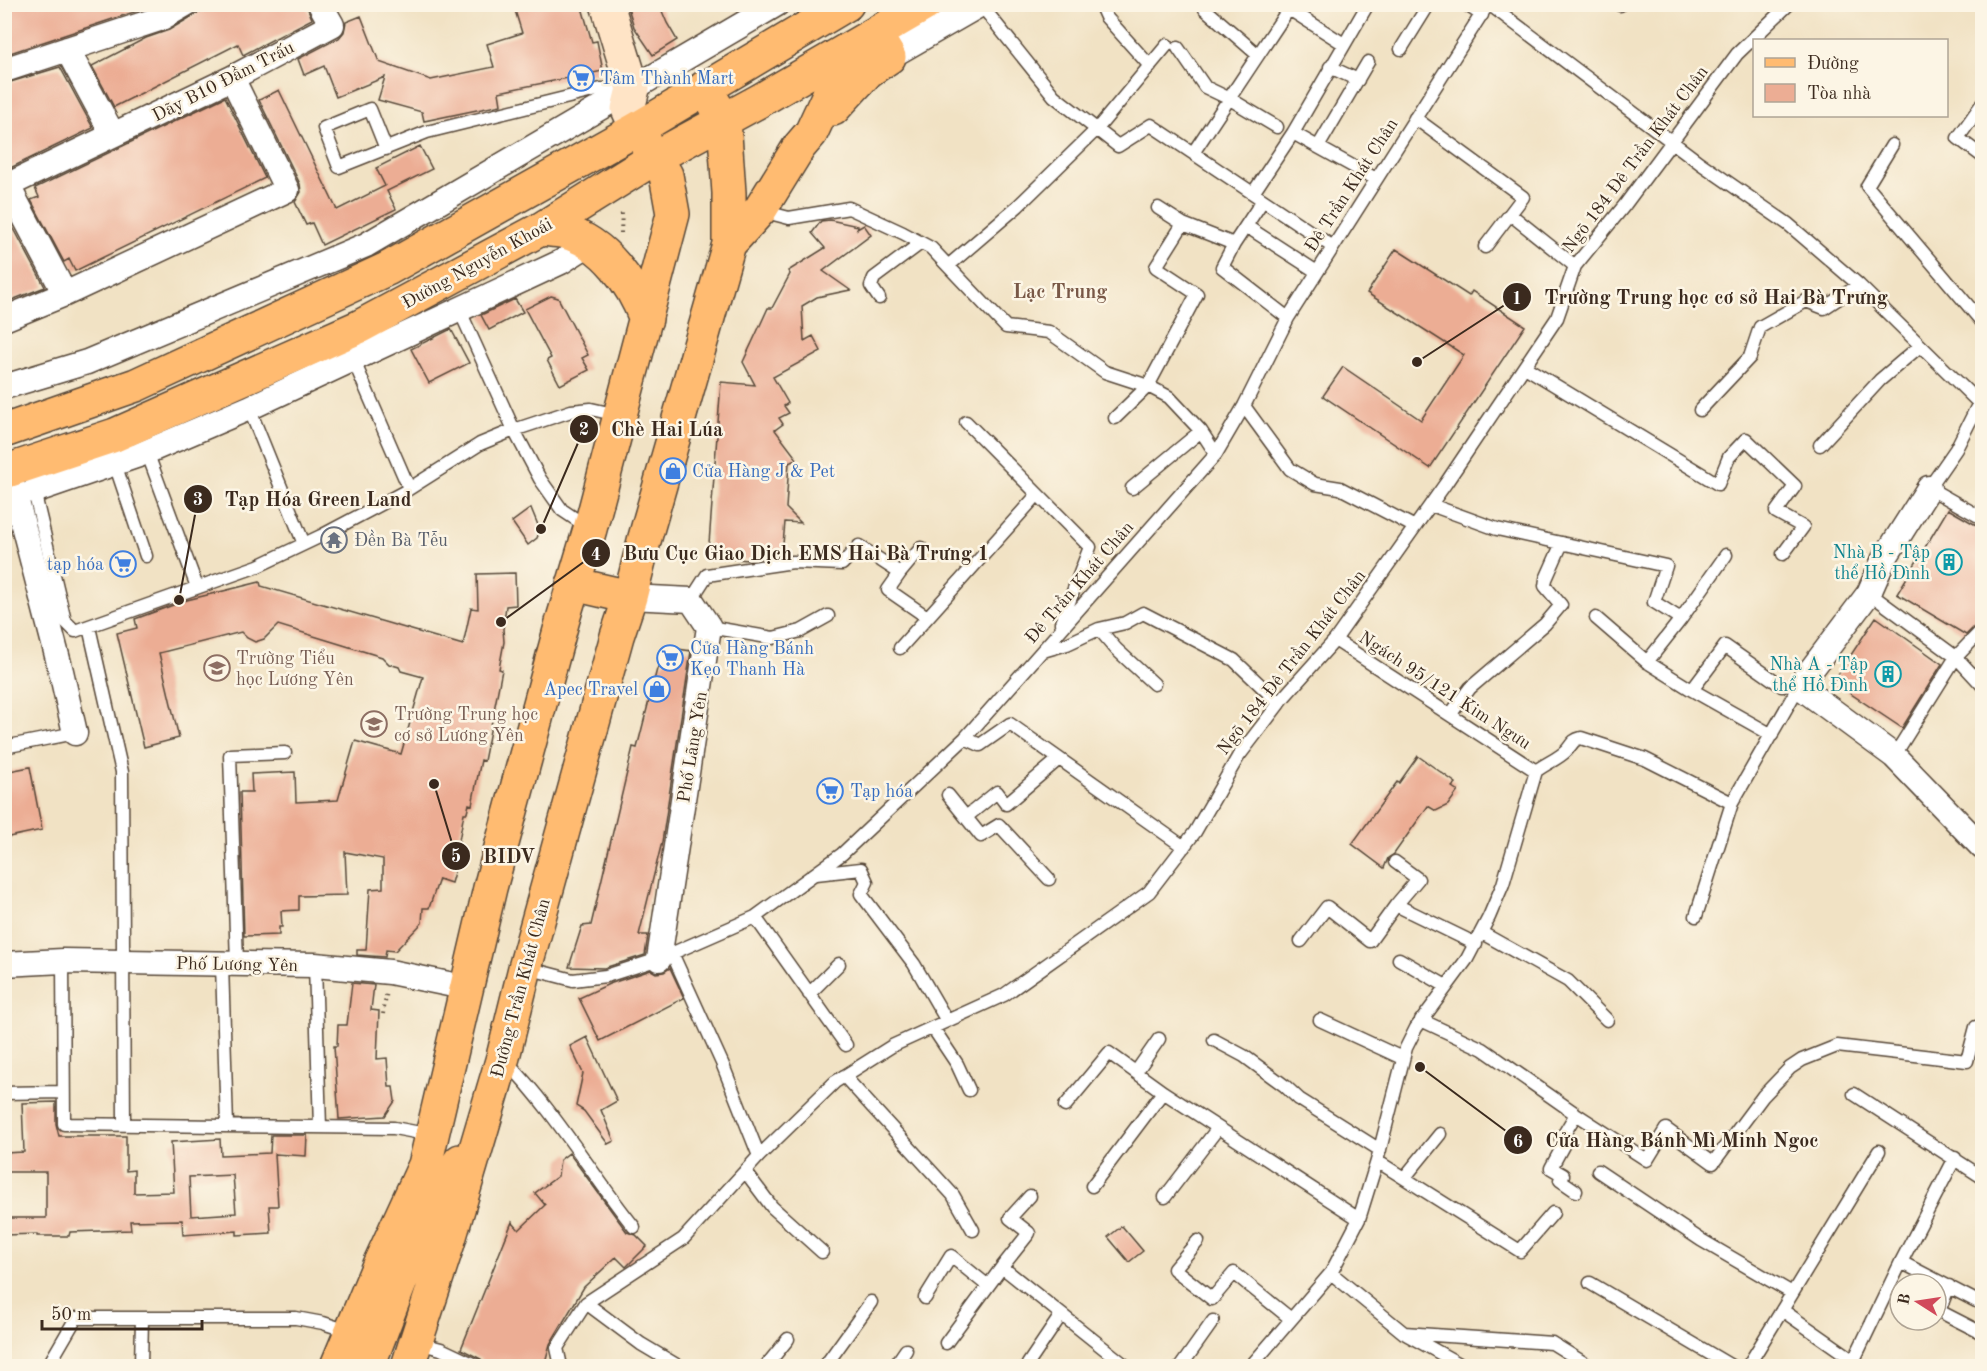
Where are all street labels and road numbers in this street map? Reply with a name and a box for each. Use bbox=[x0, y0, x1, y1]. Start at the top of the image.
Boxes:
street label: Dãy B10 Đầm Trấu bbox=[148, 36, 298, 125]
street label: Ngõ 184 Đê Trần Khát Chân bbox=[1557, 61, 1712, 256]
street label: Đê Trần Khát Chân bbox=[1300, 114, 1402, 255]
street label: Đường Nguyễn Khoái bbox=[398, 213, 556, 313]
street label: Đê Trần Khát Chân bbox=[1020, 516, 1138, 647]
street label: Ngõ 184 Đê Trần Khát Chân bbox=[1212, 565, 1370, 758]
street label: Ngách 95/121 Kim Ngưu bbox=[1355, 629, 1534, 753]
street label: Phố Lãng Yên bbox=[674, 690, 711, 804]
street label: Đường Trần Khát Chân bbox=[485, 896, 554, 1080]
street label: Phố Lương Yên bbox=[176, 954, 299, 975]

